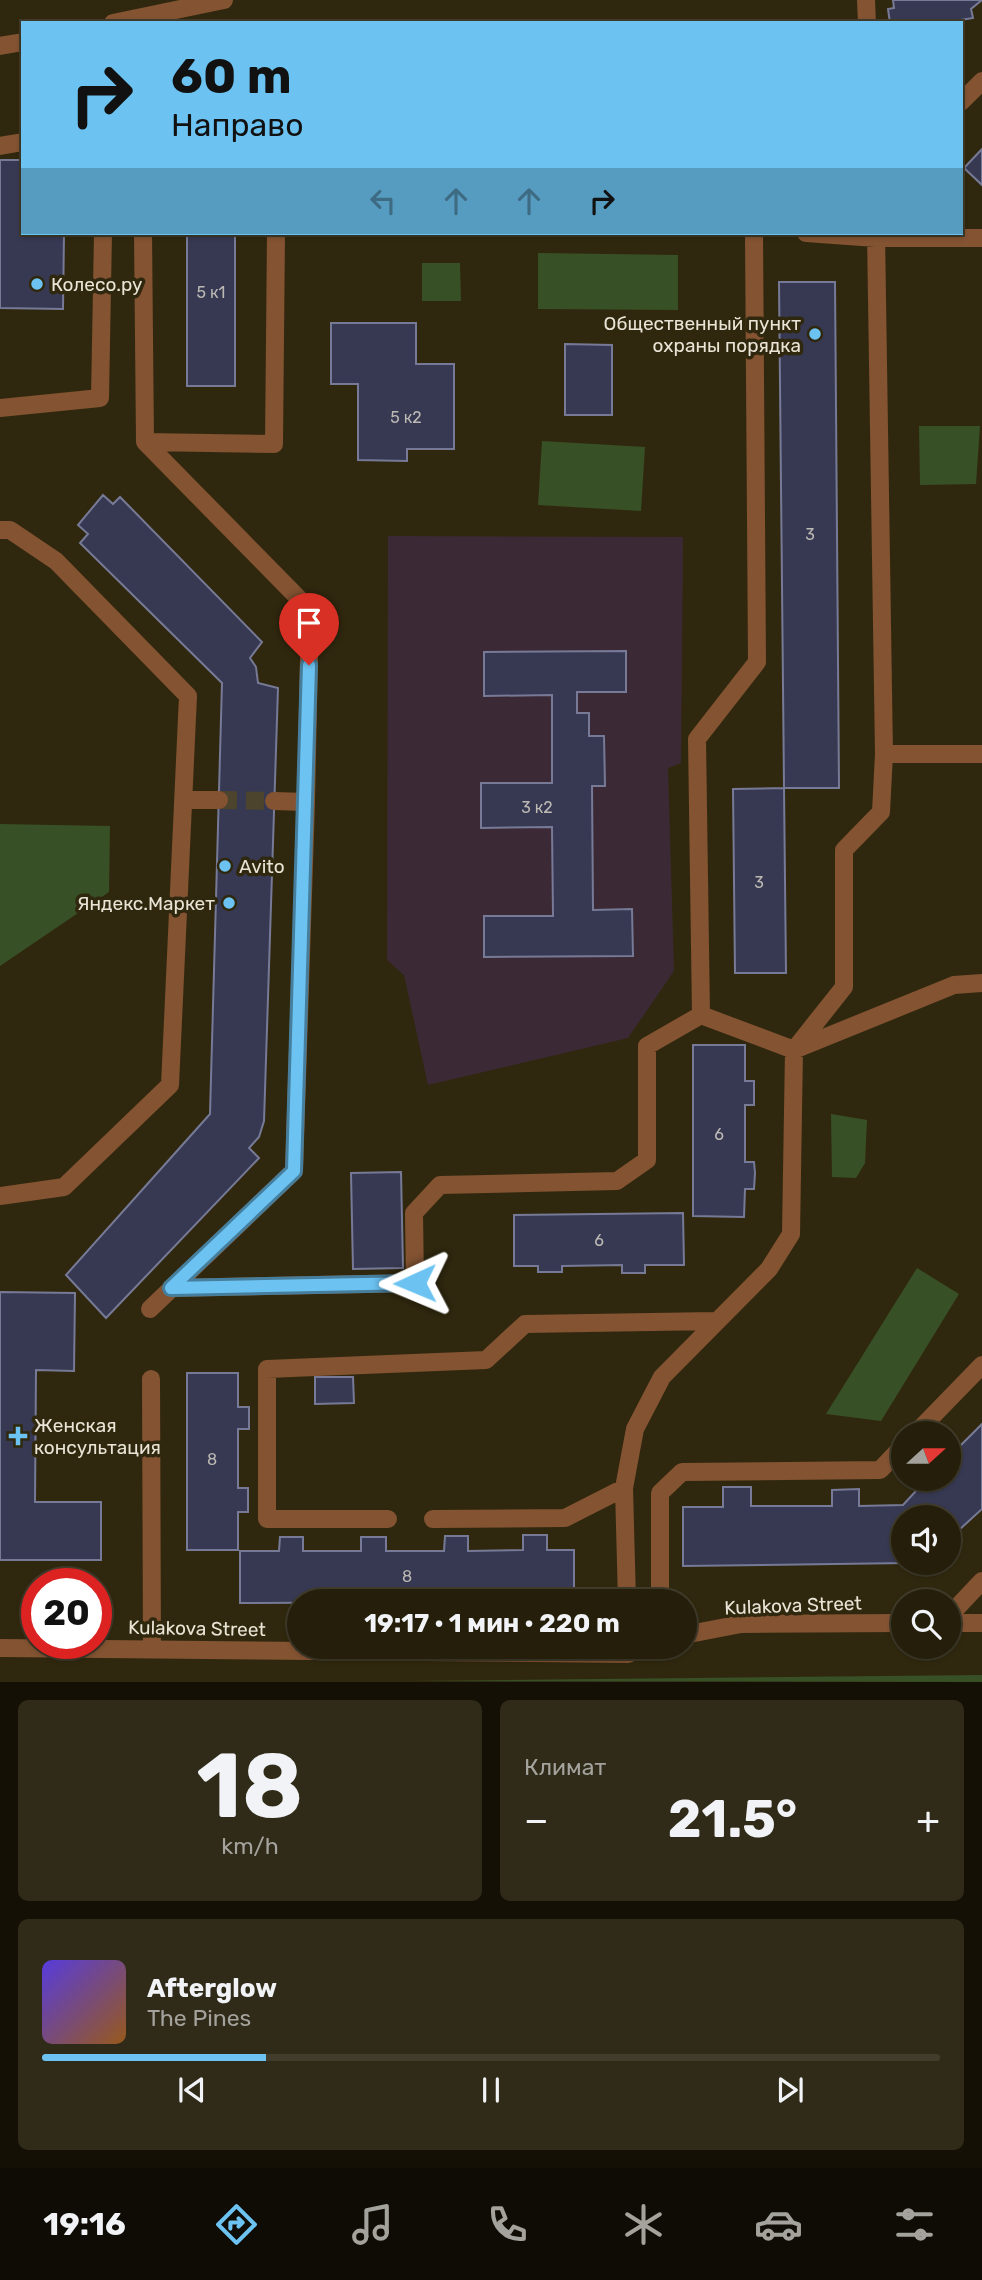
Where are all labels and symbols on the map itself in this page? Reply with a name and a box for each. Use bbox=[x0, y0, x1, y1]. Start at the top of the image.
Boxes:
place label: Колесо.ру bbox=[51, 273, 142, 296]
marker: Колесо.ру bbox=[29, 276, 45, 292]
house number: 5 к1 bbox=[197, 283, 225, 302]
place label: Общественный пункт охраны порядка bbox=[604, 312, 801, 357]
marker: Общественный пункт охраны порядка bbox=[807, 326, 823, 342]
house number: 5 к2 bbox=[390, 408, 422, 427]
house number: 3 bbox=[805, 525, 815, 544]
pin bbox=[279, 593, 339, 665]
house number: 3 к2 bbox=[521, 798, 553, 817]
place label: Avito bbox=[239, 855, 285, 878]
marker: Avito bbox=[217, 858, 233, 874]
house number: 3 bbox=[754, 873, 764, 892]
place label: Яндекс.Маркет bbox=[77, 892, 215, 915]
marker: Яндекс.Маркет bbox=[221, 895, 237, 911]
house number: 6 bbox=[714, 1125, 724, 1144]
house number: 6 bbox=[594, 1231, 604, 1250]
position arrow bbox=[378, 1246, 452, 1320]
place label: Женская консультация bbox=[34, 1414, 161, 1459]
north arrow bbox=[891, 1421, 961, 1491]
marker: Женская консультация bbox=[8, 1426, 28, 1446]
house number: 8 bbox=[207, 1450, 217, 1469]
house number: 8 bbox=[402, 1567, 412, 1586]
speed limit sign: 20 bbox=[21, 1568, 112, 1659]
street label: Kulakova Street bbox=[724, 1592, 863, 1619]
street label: Kulakova Street bbox=[128, 1616, 267, 1641]

